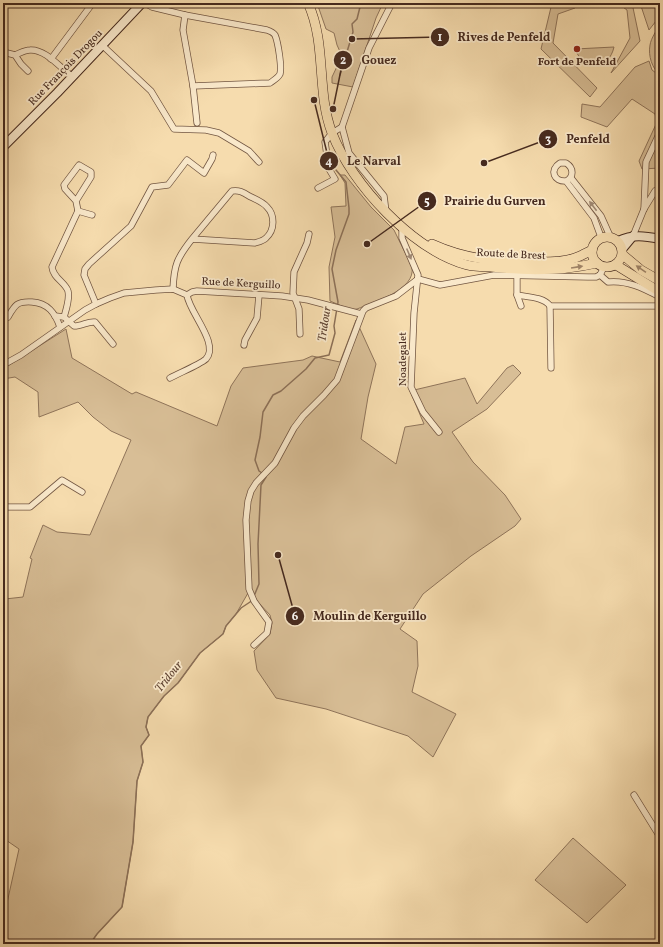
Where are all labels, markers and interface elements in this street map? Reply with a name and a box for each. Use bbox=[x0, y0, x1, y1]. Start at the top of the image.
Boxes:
callout: Rives de Penfeld bbox=[430, 25, 559, 49]
street label: Rue François Drogou bbox=[26, 27, 106, 109]
text: 1 bbox=[438, 30, 443, 46]
text: Rives de Penfeld bbox=[458, 30, 551, 46]
marker: Fort de Penfeld bbox=[572, 44, 582, 54]
callout: Gouez bbox=[333, 48, 404, 72]
text: 2 bbox=[340, 53, 346, 69]
text: Gouez bbox=[361, 53, 397, 69]
place label: Fort de Penfeld bbox=[538, 55, 616, 70]
callout: Penfeld bbox=[538, 127, 618, 151]
text: 3 bbox=[545, 132, 551, 148]
text: Penfeld bbox=[566, 132, 611, 148]
callout: Le Narval bbox=[319, 149, 409, 173]
text: 4 bbox=[325, 154, 333, 170]
text: Le Narval bbox=[347, 154, 401, 170]
callout: Prairie du Gurven bbox=[417, 189, 554, 213]
text: 5 bbox=[424, 194, 430, 210]
text: Prairie du Gurven bbox=[444, 194, 546, 210]
one-way arrow bbox=[589, 200, 597, 211]
street label: Route de Brest bbox=[476, 246, 546, 264]
one-way arrow bbox=[406, 248, 412, 259]
one-way arrow bbox=[571, 264, 583, 270]
one-way arrow bbox=[635, 266, 646, 273]
street label: Rue de Kerguillo bbox=[201, 274, 281, 294]
water label: Tridour bbox=[314, 305, 336, 343]
street label: Noadegalet bbox=[396, 332, 411, 386]
callout: Moulin de Kerguillo bbox=[285, 604, 435, 628]
text: 6 bbox=[292, 609, 299, 625]
text: Moulin de Kerguillo bbox=[313, 609, 427, 625]
water label: Tridour bbox=[152, 658, 187, 696]

